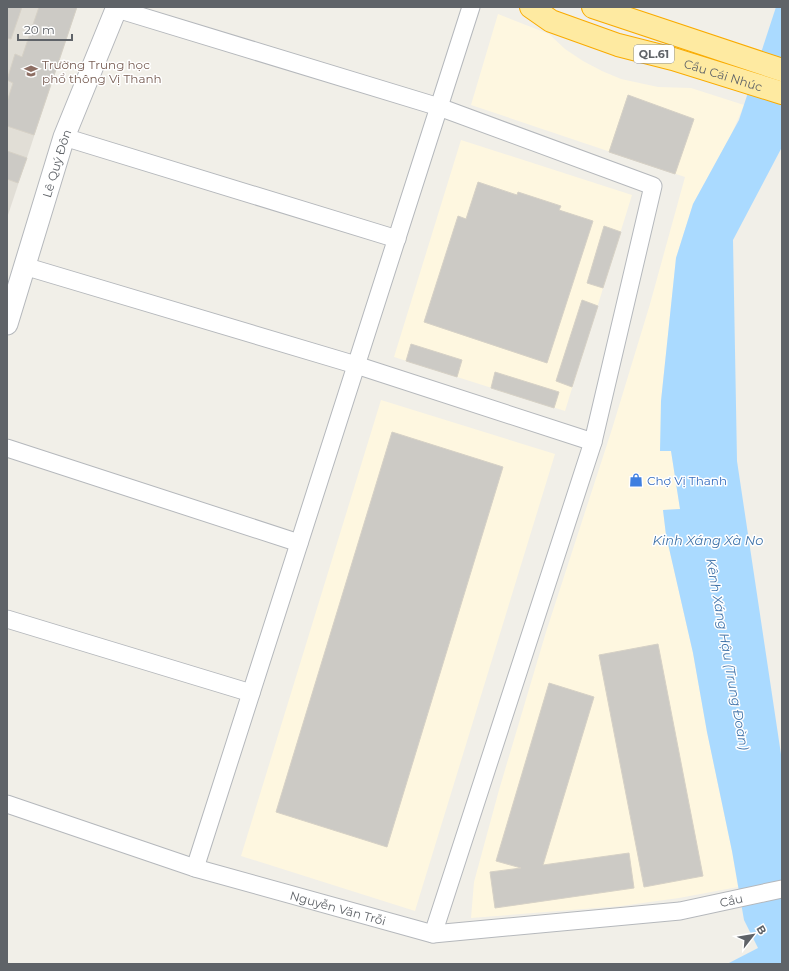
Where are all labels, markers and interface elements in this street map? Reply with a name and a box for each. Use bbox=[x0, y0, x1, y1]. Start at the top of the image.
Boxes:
scale bar bbox=[18, 16, 72, 42]
text: 20 m bbox=[24, 22, 55, 37]
road number: QL.61 bbox=[634, 45, 674, 63]
street label: Cầu Cái Nhúc bbox=[682, 55, 765, 94]
place label: Trường Trung học phổ thông Vị Thanh bbox=[42, 57, 162, 86]
school or university icon: Trường Trung học phổ thông Vị Thanh bbox=[23, 63, 39, 79]
street label: Lê Quý Đôn bbox=[38, 127, 74, 199]
shop icon: Chợ Vị Thanh bbox=[628, 472, 644, 488]
place label: Chợ Vị Thanh bbox=[647, 473, 727, 488]
water label: Kinh Xáng Xà No bbox=[653, 532, 763, 548]
water label: Kênh Xáng Hậu (Trung Đoàn) bbox=[703, 557, 753, 751]
street label: Nguyễn Văn Trỗi bbox=[288, 887, 388, 928]
street label: Cầu bbox=[718, 890, 744, 910]
north arrow bbox=[733, 915, 773, 955]
text: B bbox=[753, 923, 770, 937]

